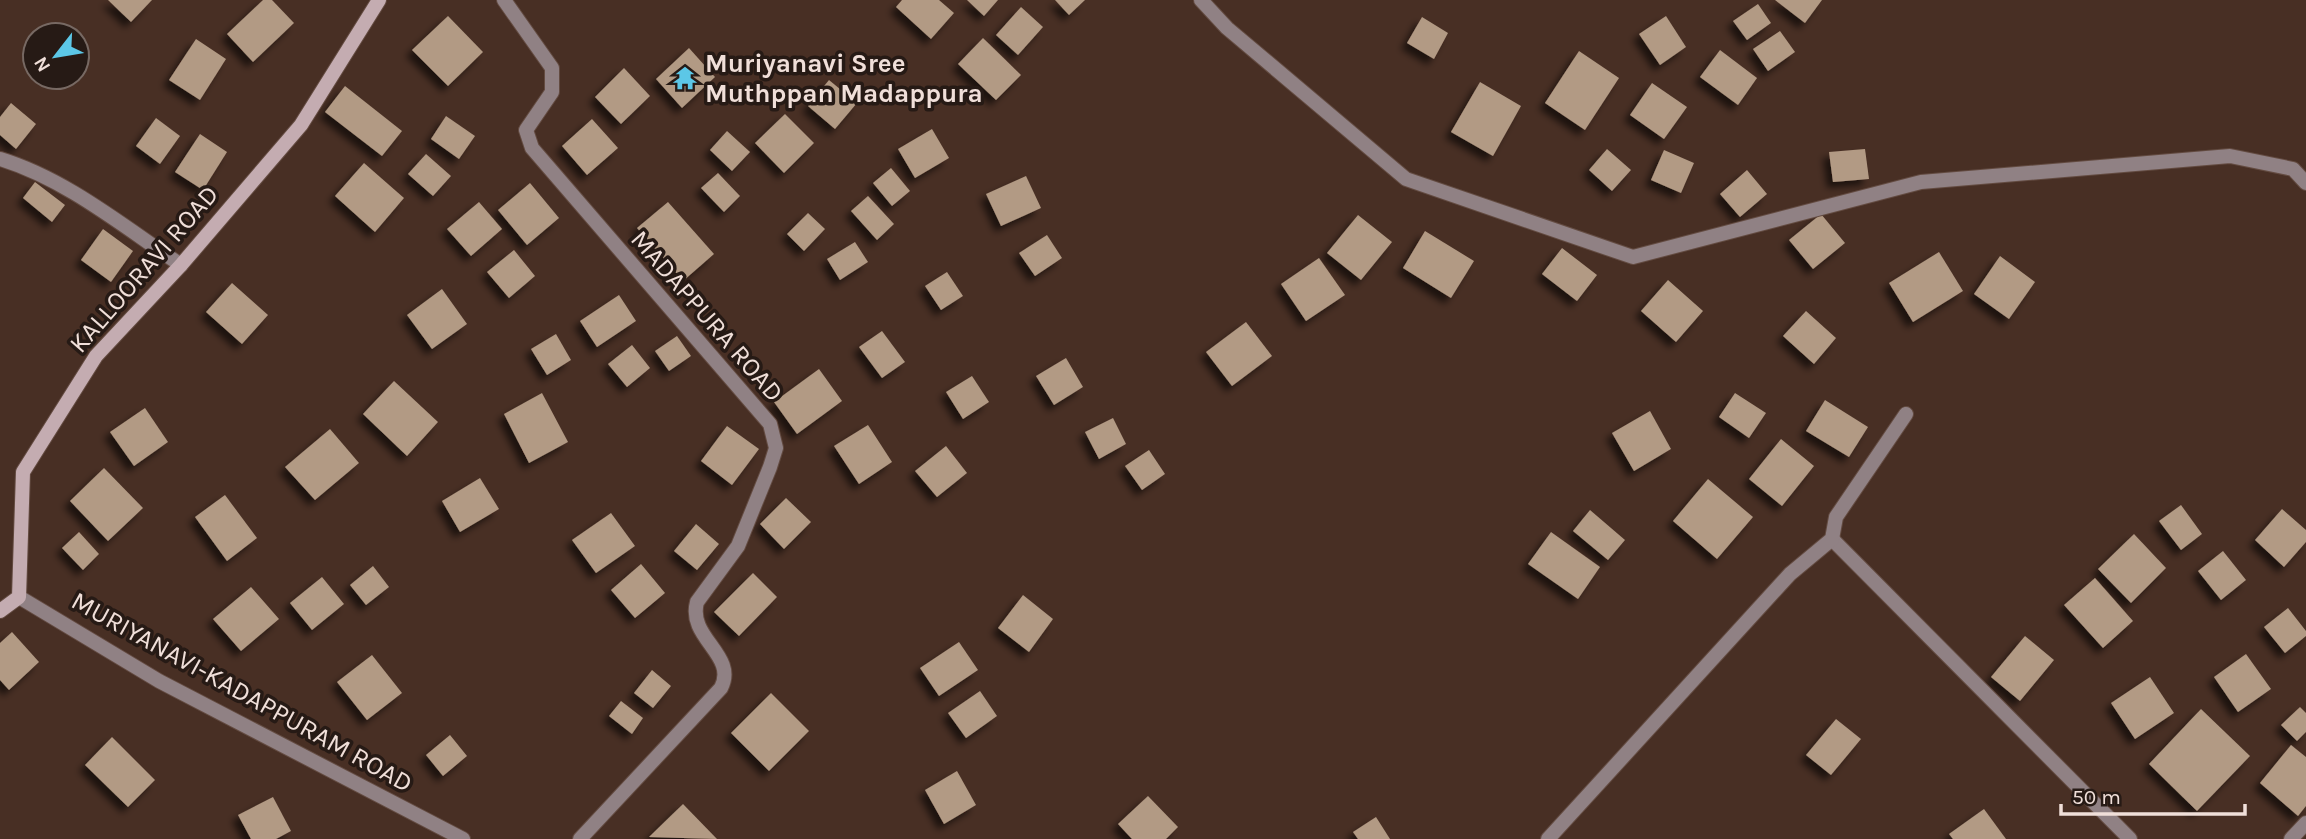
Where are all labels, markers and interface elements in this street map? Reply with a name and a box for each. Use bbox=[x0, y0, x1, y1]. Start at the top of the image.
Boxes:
north arrow bbox=[21, 21, 91, 91]
place label: Muriyanavi Sree Muthppan Madappura bbox=[705, 48, 983, 109]
text: N bbox=[29, 53, 55, 76]
temple icon: Muriyanavi Sree Muthppan Madappura bbox=[671, 64, 699, 92]
street label: KALLOORAVI ROAD bbox=[63, 179, 225, 359]
street label: MADAPPURA ROAD bbox=[624, 224, 790, 408]
street label: MURIYANAVI-KADAPPURAM ROAD bbox=[66, 585, 418, 799]
scale bar bbox=[2061, 772, 2245, 816]
text: 50 m bbox=[2072, 785, 2121, 809]

